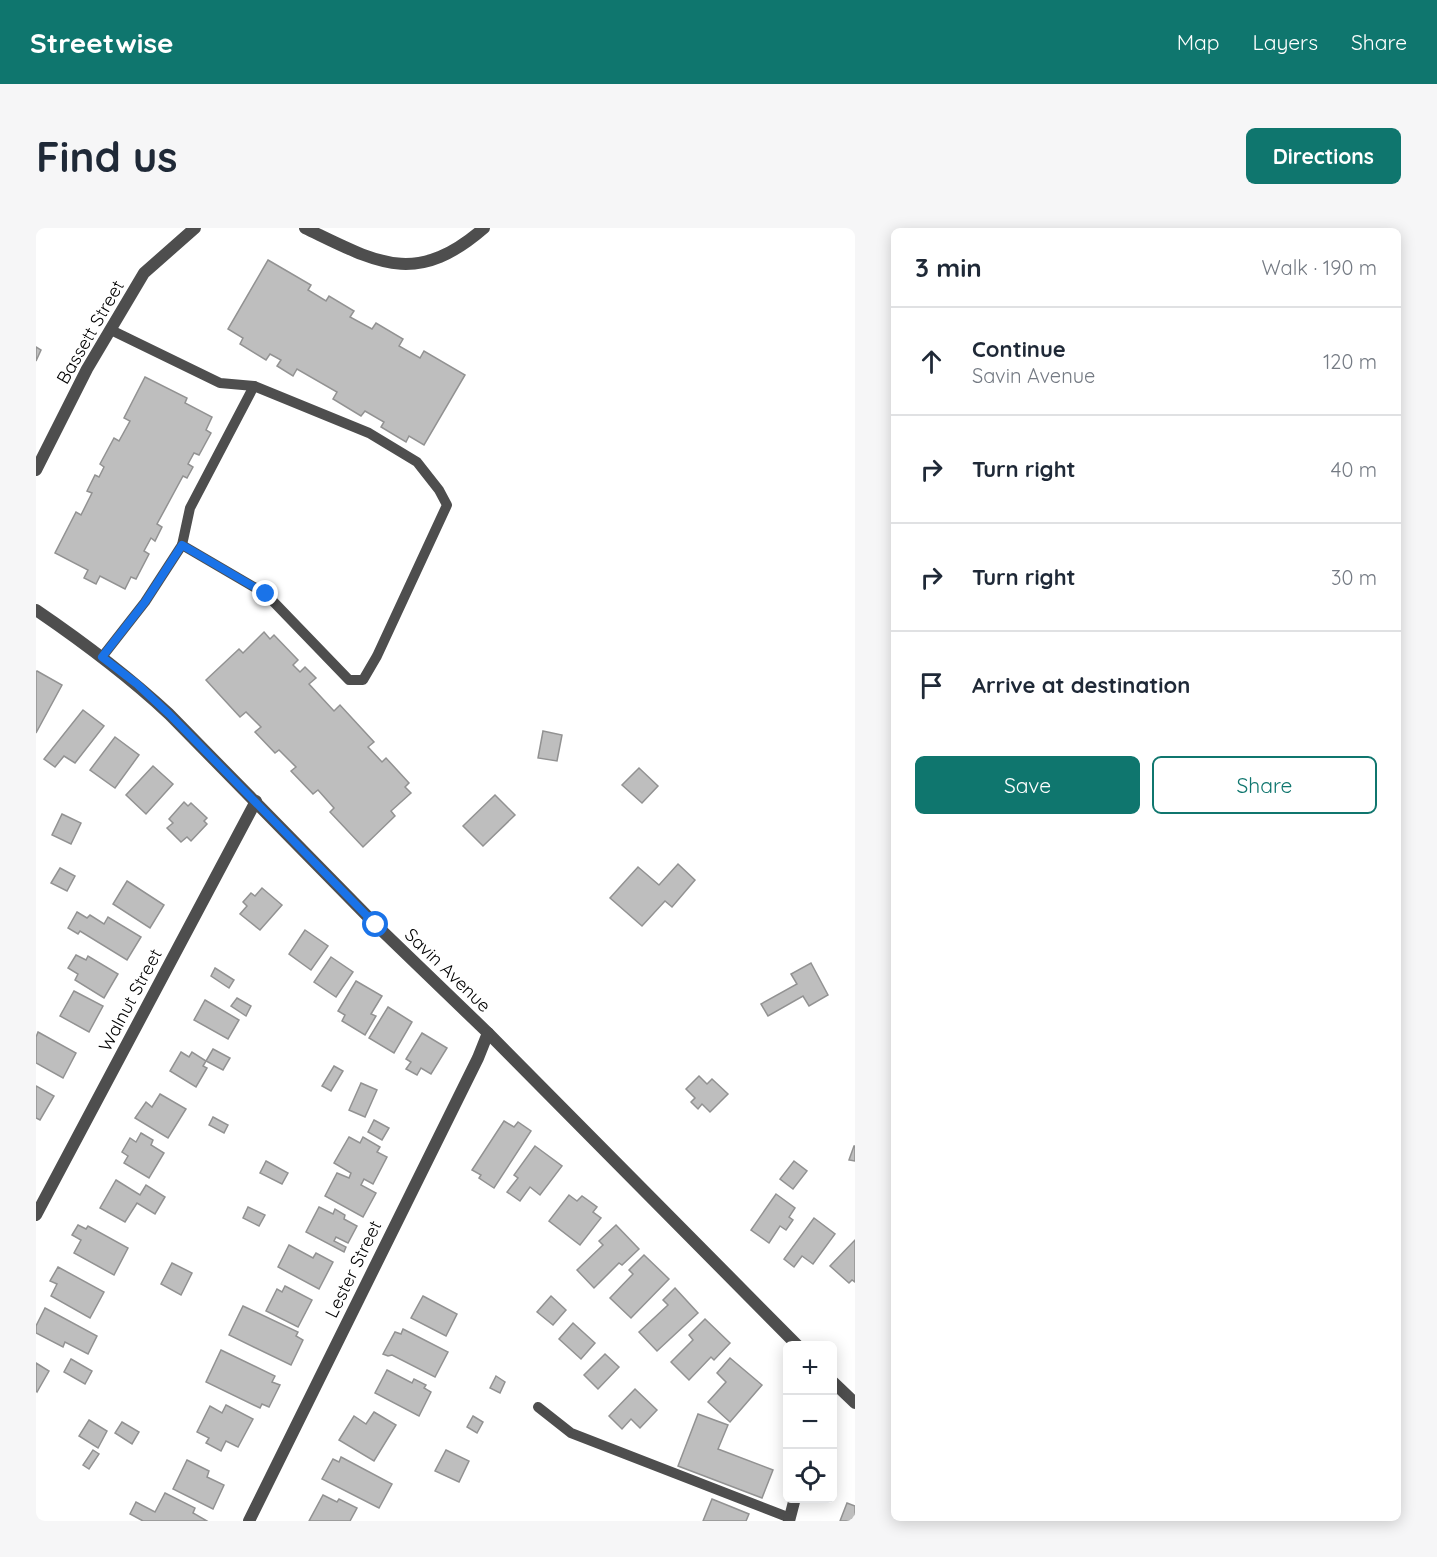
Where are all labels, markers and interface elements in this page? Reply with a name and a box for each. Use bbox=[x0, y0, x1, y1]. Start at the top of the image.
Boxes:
text: Streetwise bbox=[30, 25, 173, 60]
text: Map bbox=[1177, 29, 1220, 55]
text: Layers bbox=[1253, 29, 1318, 55]
text: Share bbox=[1351, 29, 1407, 55]
button: Directions bbox=[1246, 128, 1401, 184]
text: Find us bbox=[36, 130, 178, 183]
text: 3 min bbox=[915, 251, 982, 284]
text: Walk · 190 m bbox=[1261, 255, 1377, 280]
street label: Bassett Street bbox=[51, 276, 129, 388]
text: Continue bbox=[972, 335, 1066, 363]
icon: ahead bbox=[915, 345, 948, 378]
text: 120 m bbox=[1323, 349, 1377, 374]
text: Savin Avenue bbox=[972, 363, 1095, 388]
icon: right bbox=[915, 453, 948, 486]
text: Turn right bbox=[972, 455, 1076, 483]
text: 40 m bbox=[1331, 457, 1377, 482]
icon: right bbox=[915, 561, 948, 594]
text: Turn right bbox=[972, 563, 1076, 591]
text: 30 m bbox=[1331, 565, 1377, 590]
route end bbox=[252, 580, 278, 606]
icon: arrive bbox=[915, 669, 948, 702]
text: Arrive at destination bbox=[972, 671, 1190, 699]
button: Save bbox=[915, 756, 1140, 814]
button: Share bbox=[1152, 756, 1377, 814]
route start bbox=[362, 911, 388, 937]
street label: Savin Avenue bbox=[400, 923, 496, 1017]
street label: Walnut Street bbox=[93, 945, 167, 1055]
street label: Lester Street bbox=[320, 1217, 386, 1321]
map controls bbox=[783, 1341, 837, 1503]
button: + bbox=[783, 1341, 837, 1395]
button: − bbox=[783, 1395, 837, 1449]
button: locate bbox=[783, 1449, 837, 1503]

